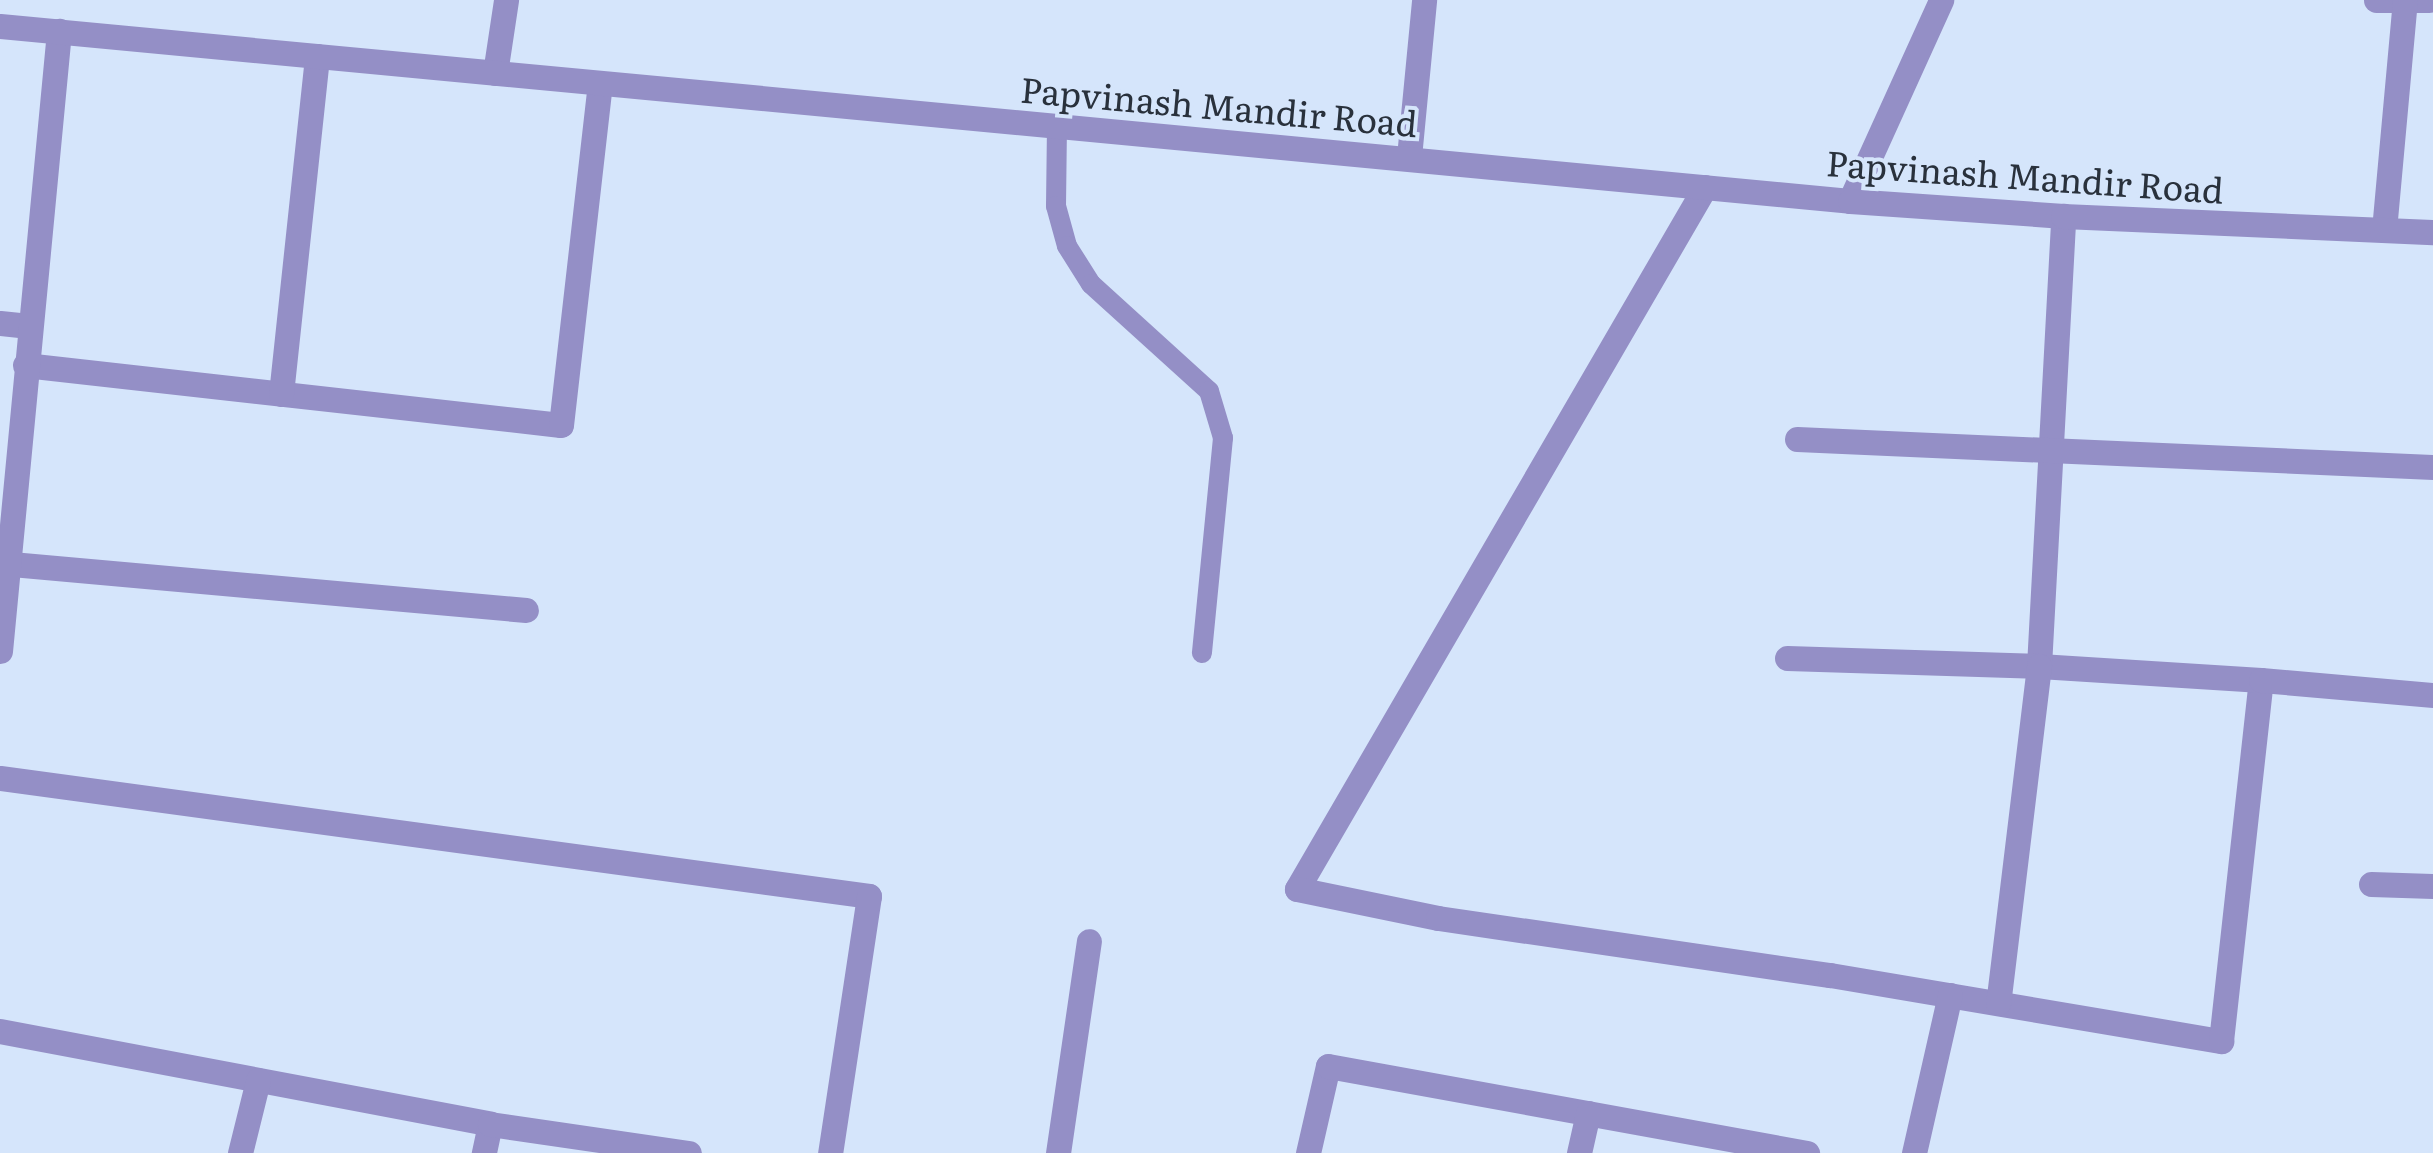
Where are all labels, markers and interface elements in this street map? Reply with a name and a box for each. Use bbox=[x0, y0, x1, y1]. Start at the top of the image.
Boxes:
street label: Papvinash Mandir Road bbox=[1019, 67, 1419, 143]
street label: Papvinash Mandir Road bbox=[1825, 140, 2225, 210]

